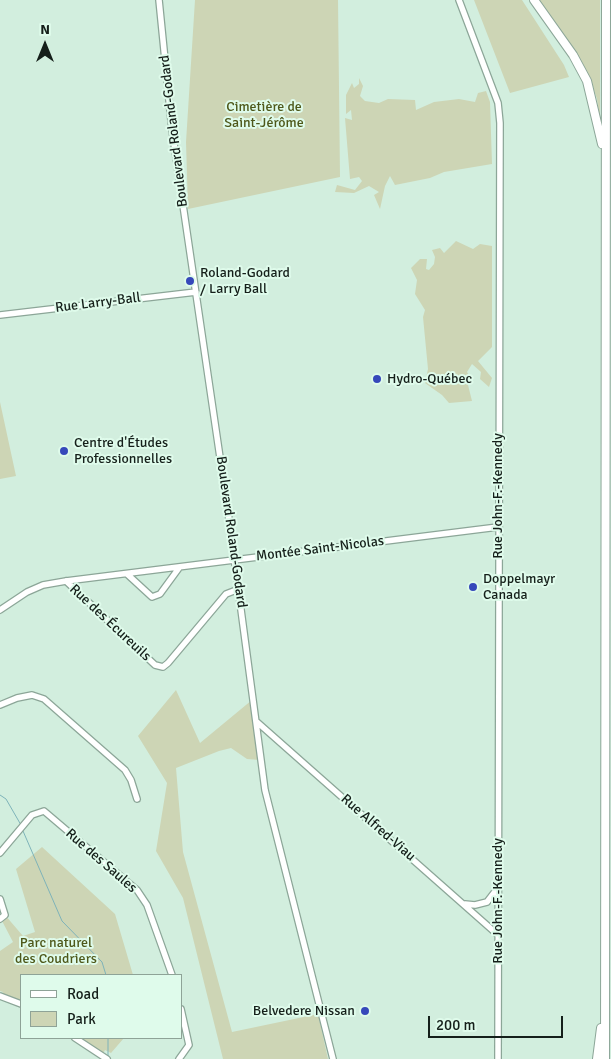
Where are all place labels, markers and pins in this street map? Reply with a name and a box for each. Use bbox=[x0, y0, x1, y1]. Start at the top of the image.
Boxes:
place label: Roland-Godard / Larry Ball bbox=[200, 265, 290, 298]
marker: Roland-Godard / Larry Ball bbox=[184, 275, 196, 287]
place label: Hydro-Québec bbox=[387, 371, 472, 387]
marker: Hydro-Québec bbox=[371, 373, 383, 385]
place label: Centre d'Études Professionnelles bbox=[74, 435, 172, 468]
marker: Centre d'Études Professionnelles bbox=[58, 445, 70, 457]
place label: Doppelmayr Canada bbox=[483, 571, 555, 604]
marker: Doppelmayr Canada bbox=[467, 581, 479, 593]
place label: Belvedere Nissan bbox=[253, 1003, 355, 1019]
marker: Belvedere Nissan bbox=[359, 1005, 371, 1017]

